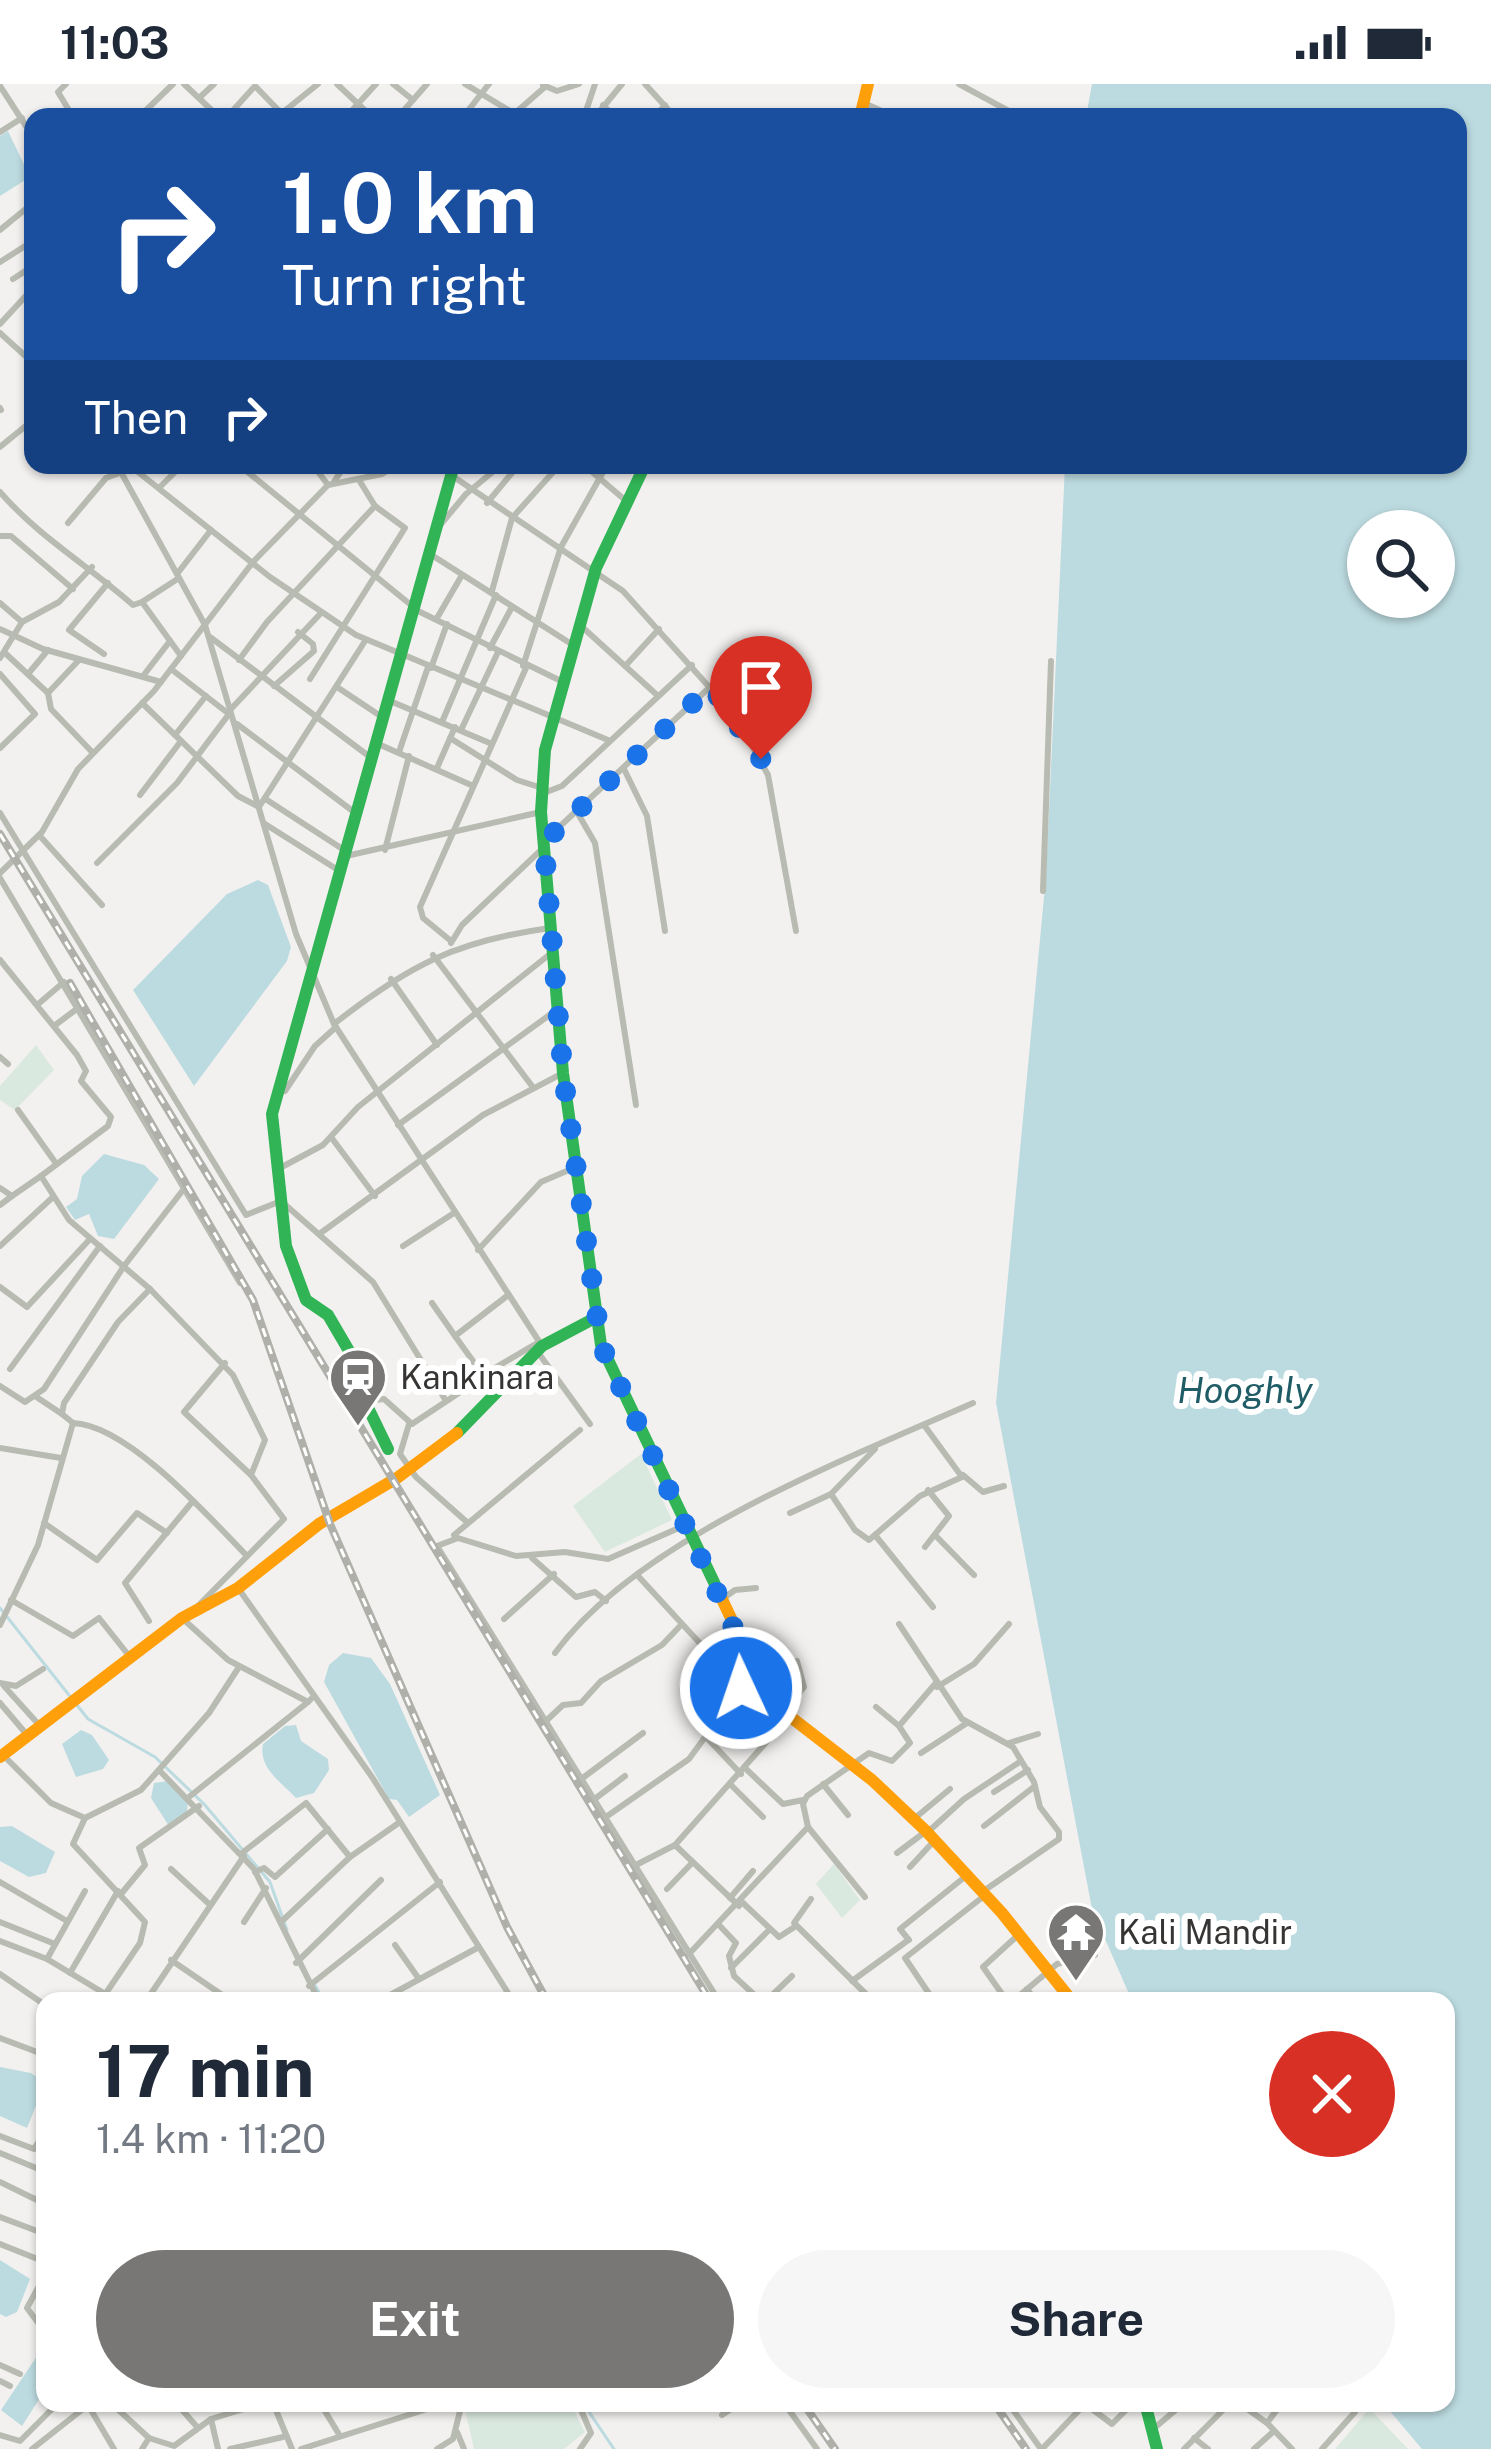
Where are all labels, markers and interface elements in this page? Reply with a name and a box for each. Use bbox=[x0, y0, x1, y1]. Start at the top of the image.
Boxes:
text: 11:03 bbox=[60, 16, 169, 69]
text: 1.0 km bbox=[282, 153, 538, 252]
icon: right bbox=[84, 156, 240, 312]
text: Turn right bbox=[282, 254, 527, 317]
icon: right bbox=[212, 384, 278, 450]
text: Then bbox=[84, 391, 188, 444]
map controls bbox=[1347, 510, 1455, 618]
button: search bbox=[1347, 510, 1455, 618]
pin bbox=[710, 636, 812, 759]
icon: arrive bbox=[728, 654, 794, 720]
station icon: Kankinara bbox=[327, 1346, 389, 1428]
place label: Kankinara bbox=[400, 1358, 554, 1396]
water label: Hooghly bbox=[1177, 1369, 1313, 1411]
position arrow bbox=[678, 1625, 804, 1751]
temple icon: Kali Mandir bbox=[1045, 1901, 1107, 1983]
place label: Kali Mandir bbox=[1118, 1913, 1292, 1951]
text: 17 min bbox=[96, 2029, 315, 2113]
button: close bbox=[1269, 2031, 1395, 2157]
text: 1.4 km · 11:20 bbox=[96, 2116, 326, 2162]
button: Exit bbox=[96, 2250, 734, 2388]
button: Share bbox=[758, 2250, 1395, 2388]

